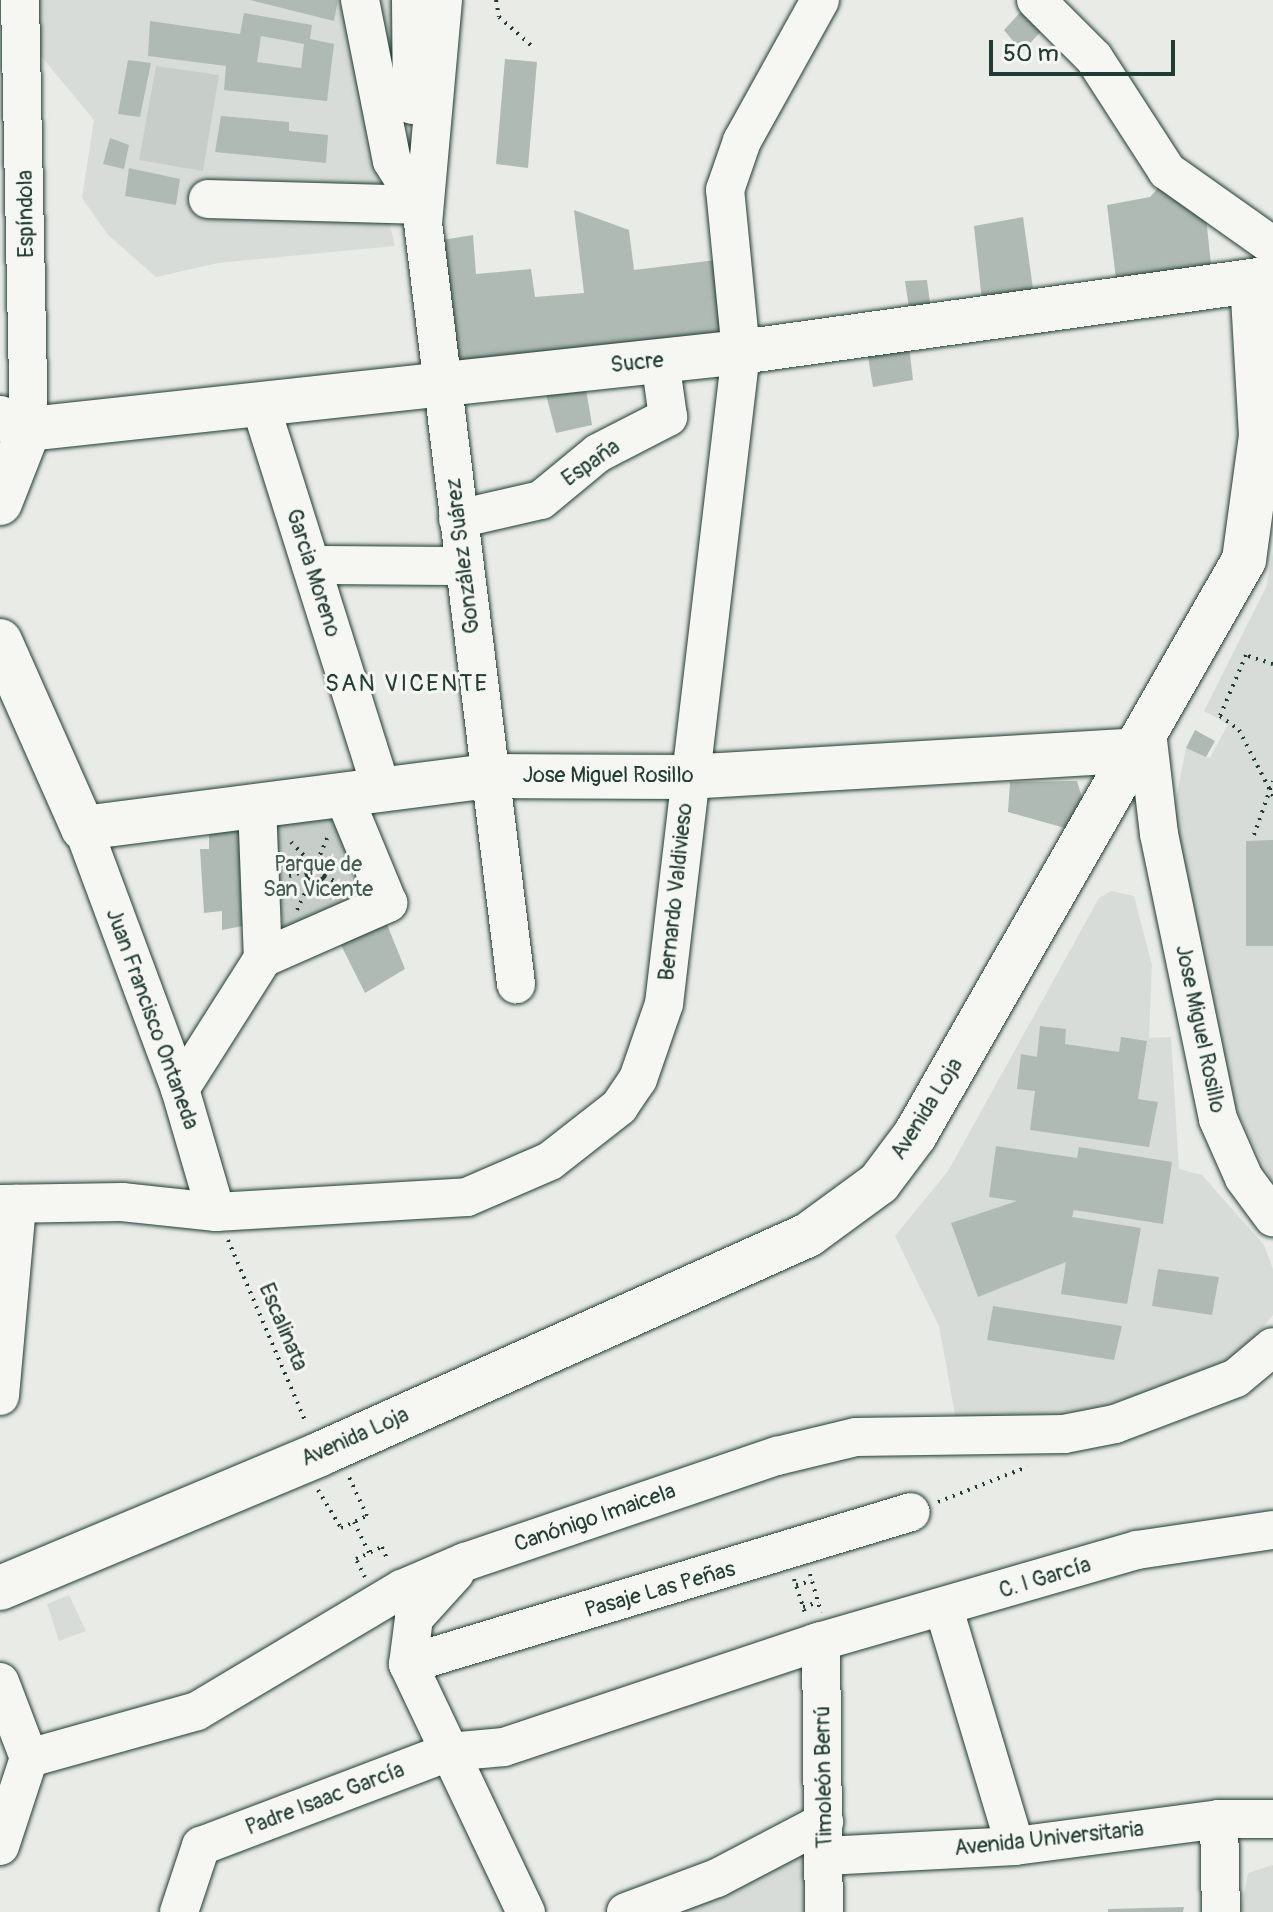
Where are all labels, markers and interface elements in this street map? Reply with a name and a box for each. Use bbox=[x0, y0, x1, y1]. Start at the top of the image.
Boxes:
scale bar bbox=[993, 24, 1179, 74]
text: 50 m bbox=[1003, 39, 1059, 68]
street label: Espíndola bbox=[12, 170, 40, 258]
street label: Sucre bbox=[609, 347, 665, 379]
street label: España bbox=[557, 434, 625, 492]
street label: González Suárez bbox=[440, 477, 486, 635]
street label: Garcia Moreno bbox=[280, 506, 346, 640]
district label: SAN VICENTE bbox=[325, 670, 489, 698]
street label: Jose Miguel Rosillo bbox=[522, 763, 694, 789]
street label: Bernardo Valdivieso bbox=[654, 802, 698, 982]
park label: Parque de San Vicente bbox=[263, 851, 373, 902]
street label: Juan Francisco Ontaneda bbox=[100, 905, 204, 1133]
street label: Jose Miguel Rosillo bbox=[1169, 943, 1231, 1115]
street label: Avenida Loja bbox=[885, 1053, 969, 1165]
street label: Escalinata bbox=[253, 1279, 313, 1375]
street label: Avenida Loja bbox=[297, 1402, 413, 1472]
street label: Canónigo Imaicela bbox=[511, 1478, 679, 1558]
street label: C. I García bbox=[996, 1552, 1094, 1604]
street label: Pasaje Las Peñas bbox=[582, 1556, 738, 1624]
street label: Timoleón Berrú bbox=[810, 1705, 838, 1849]
street label: Padre Isaac García bbox=[242, 1757, 408, 1841]
street label: Avenida Universitaria bbox=[953, 1816, 1145, 1862]

